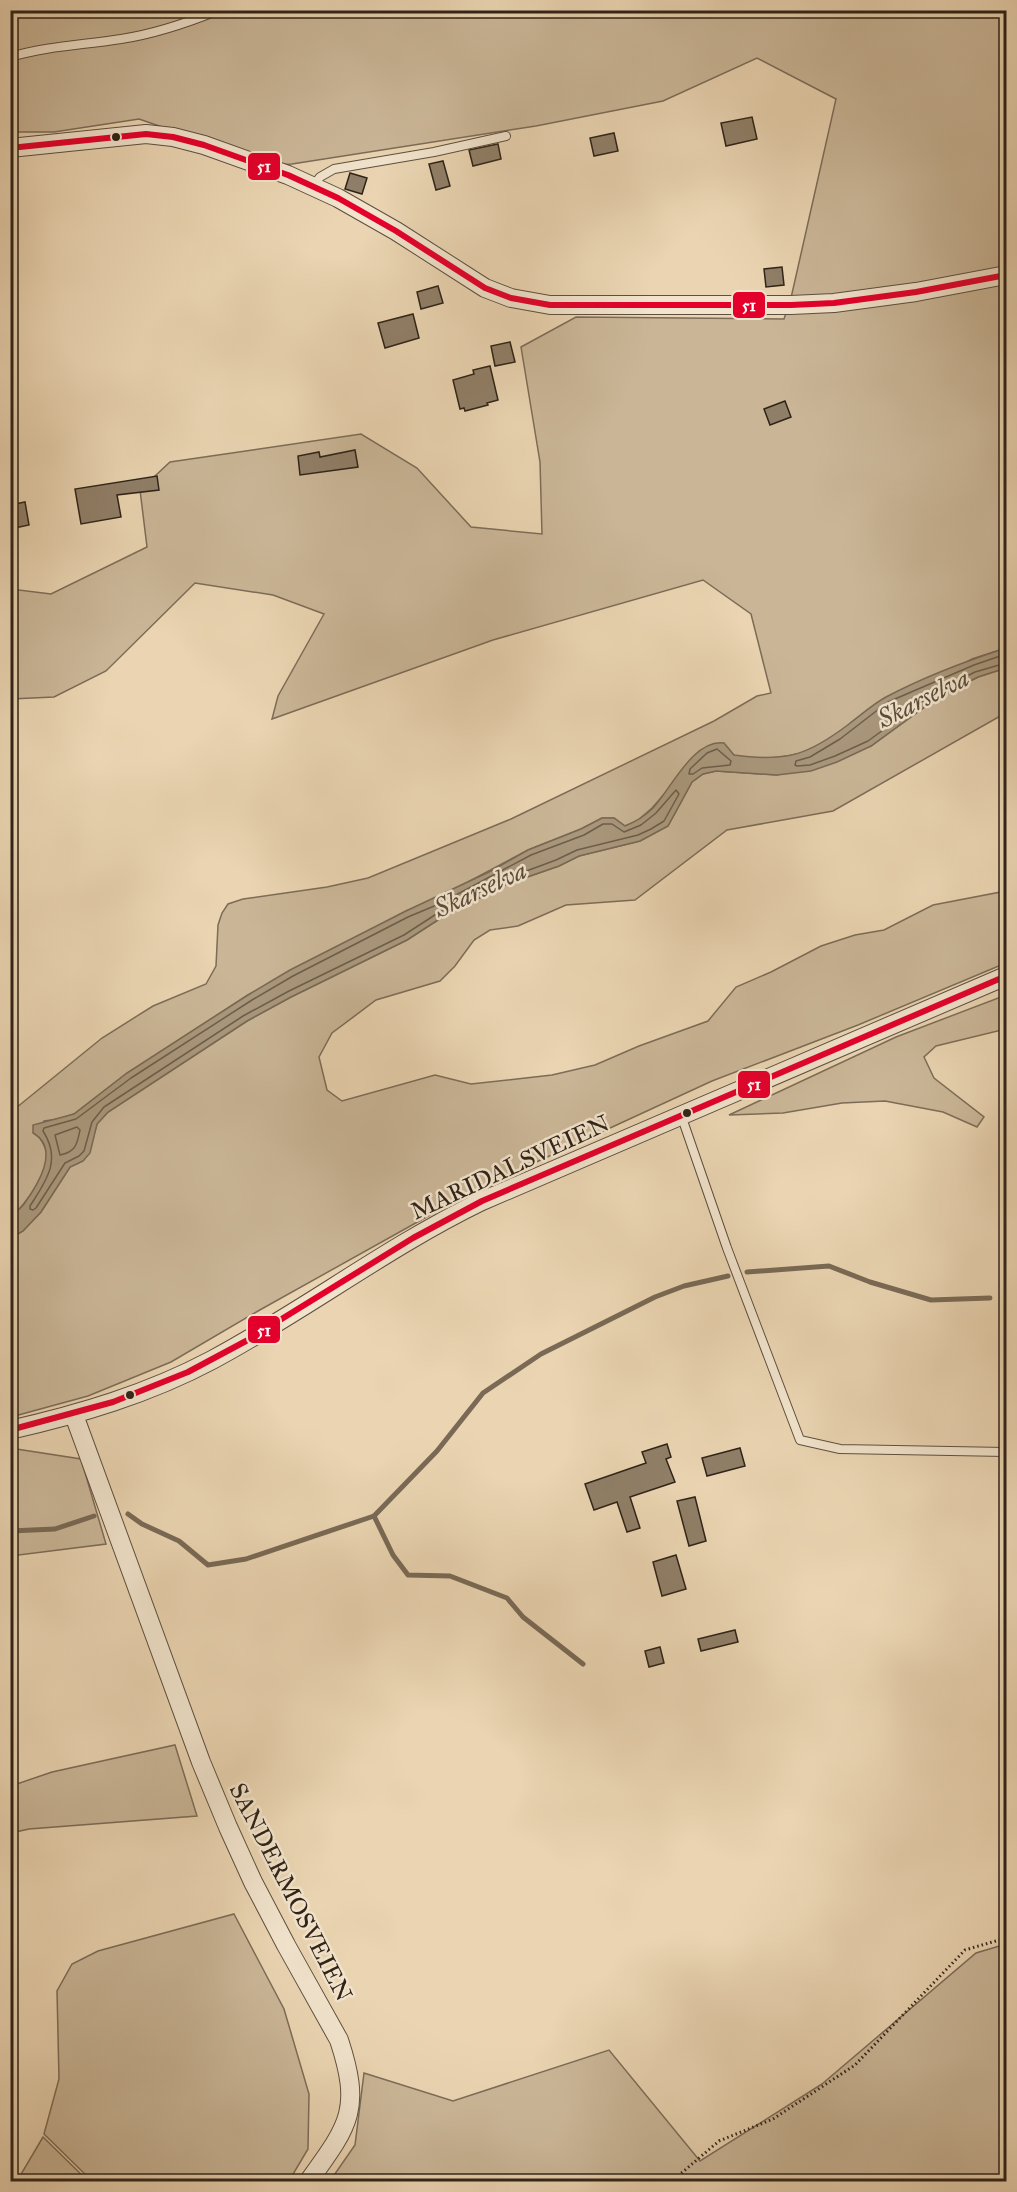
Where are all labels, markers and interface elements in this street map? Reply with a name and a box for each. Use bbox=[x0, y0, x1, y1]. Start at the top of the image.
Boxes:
unlabelled marker bbox=[110, 131, 122, 143]
line badge: 51 bbox=[247, 152, 281, 181]
text: 51 bbox=[257, 157, 272, 176]
line badge: 51 bbox=[732, 291, 766, 319]
text: 51 bbox=[742, 296, 757, 315]
water label: Skarselva bbox=[871, 661, 974, 735]
water label: Skarselva bbox=[428, 854, 532, 925]
line badge: 51 bbox=[737, 1070, 771, 1099]
text: 51 bbox=[747, 1075, 762, 1094]
unlabelled marker bbox=[681, 1107, 693, 1119]
street label: MARIDALSVEIEN bbox=[406, 1108, 614, 1226]
line badge: 51 bbox=[247, 1315, 281, 1344]
text: 51 bbox=[257, 1321, 272, 1340]
unlabelled marker bbox=[124, 1389, 136, 1401]
street label: SANDERMOSVEIEN bbox=[223, 1778, 359, 2006]

